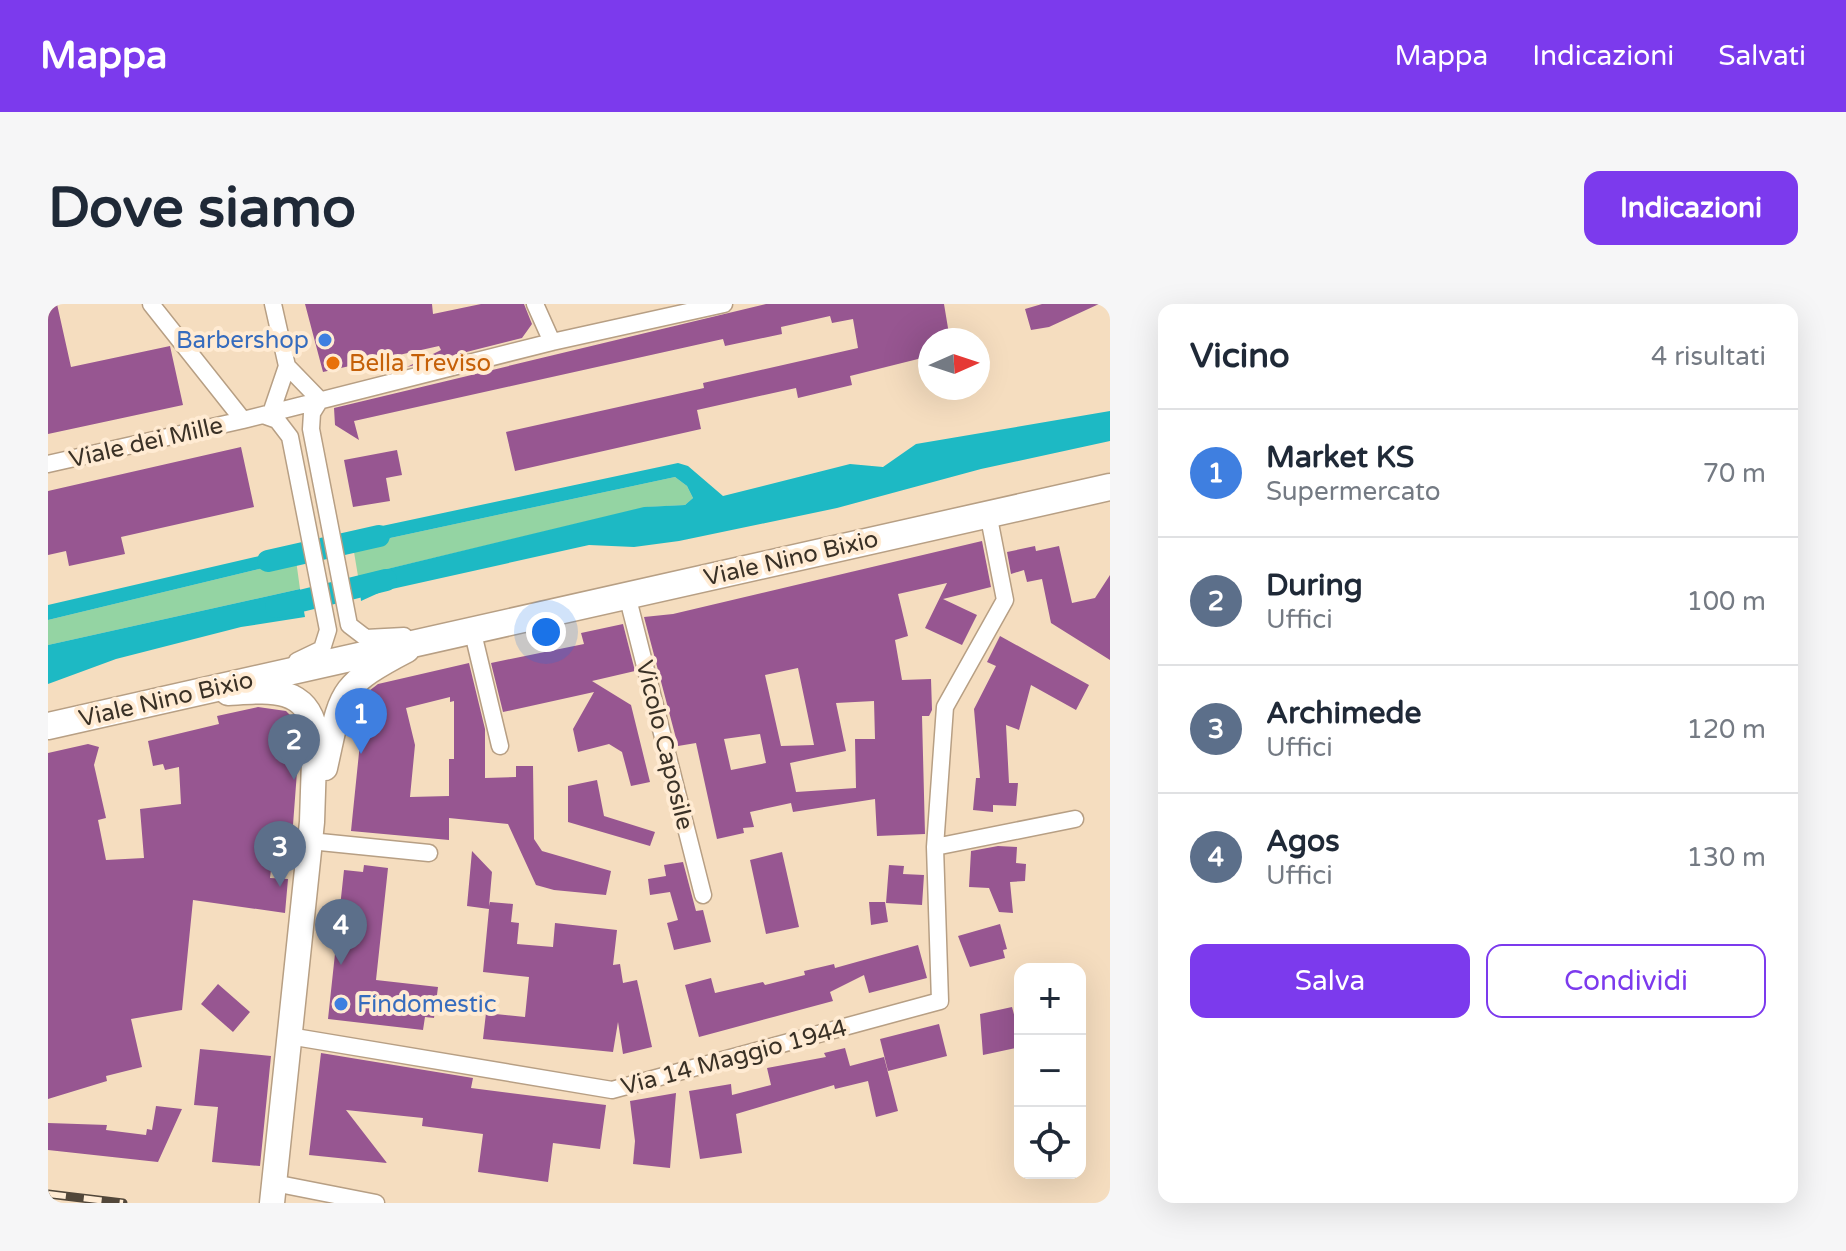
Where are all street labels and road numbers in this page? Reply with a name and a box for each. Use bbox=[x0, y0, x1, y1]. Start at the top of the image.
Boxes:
street label: Viale dei Mille bbox=[66, 411, 226, 474]
street label: Viale Nino Bixio bbox=[701, 524, 881, 593]
street label: Vicolo Caposile bbox=[629, 657, 700, 833]
street label: Viale Nino Bixio bbox=[76, 665, 256, 734]
street label: Via 14 Maggio 1944 bbox=[618, 1013, 850, 1102]

